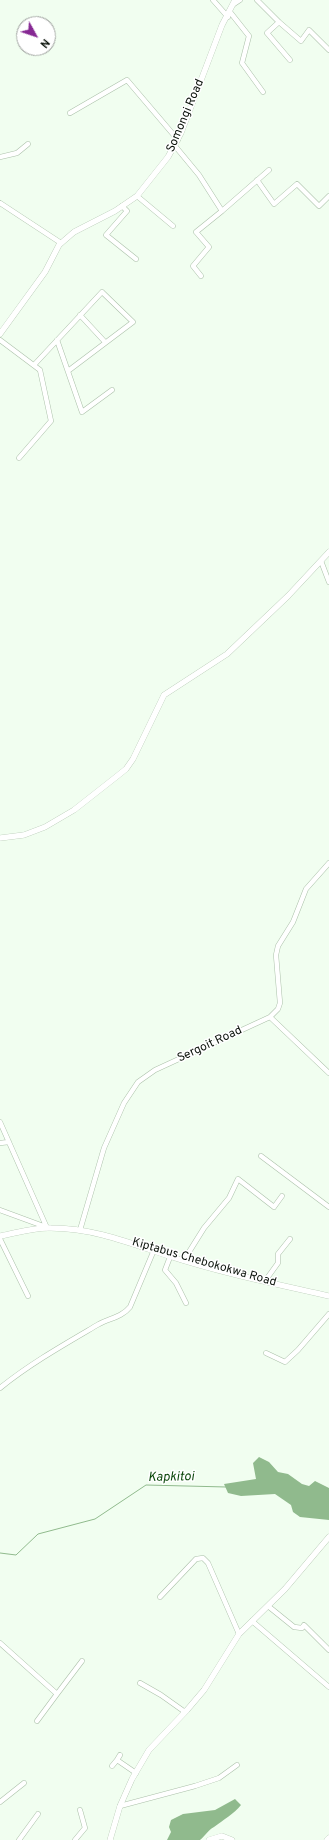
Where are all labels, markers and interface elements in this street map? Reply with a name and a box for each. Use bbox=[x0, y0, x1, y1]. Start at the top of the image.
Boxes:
north arrow bbox=[16, 16, 56, 56]
text: N bbox=[37, 36, 52, 51]
street label: Somongi Road bbox=[164, 77, 208, 155]
street label: Sergoit Road bbox=[175, 1024, 245, 1066]
street label: Kiptabus Chebokokwa Road bbox=[130, 1235, 278, 1291]
water label: Kapkitoi bbox=[148, 1470, 194, 1486]

